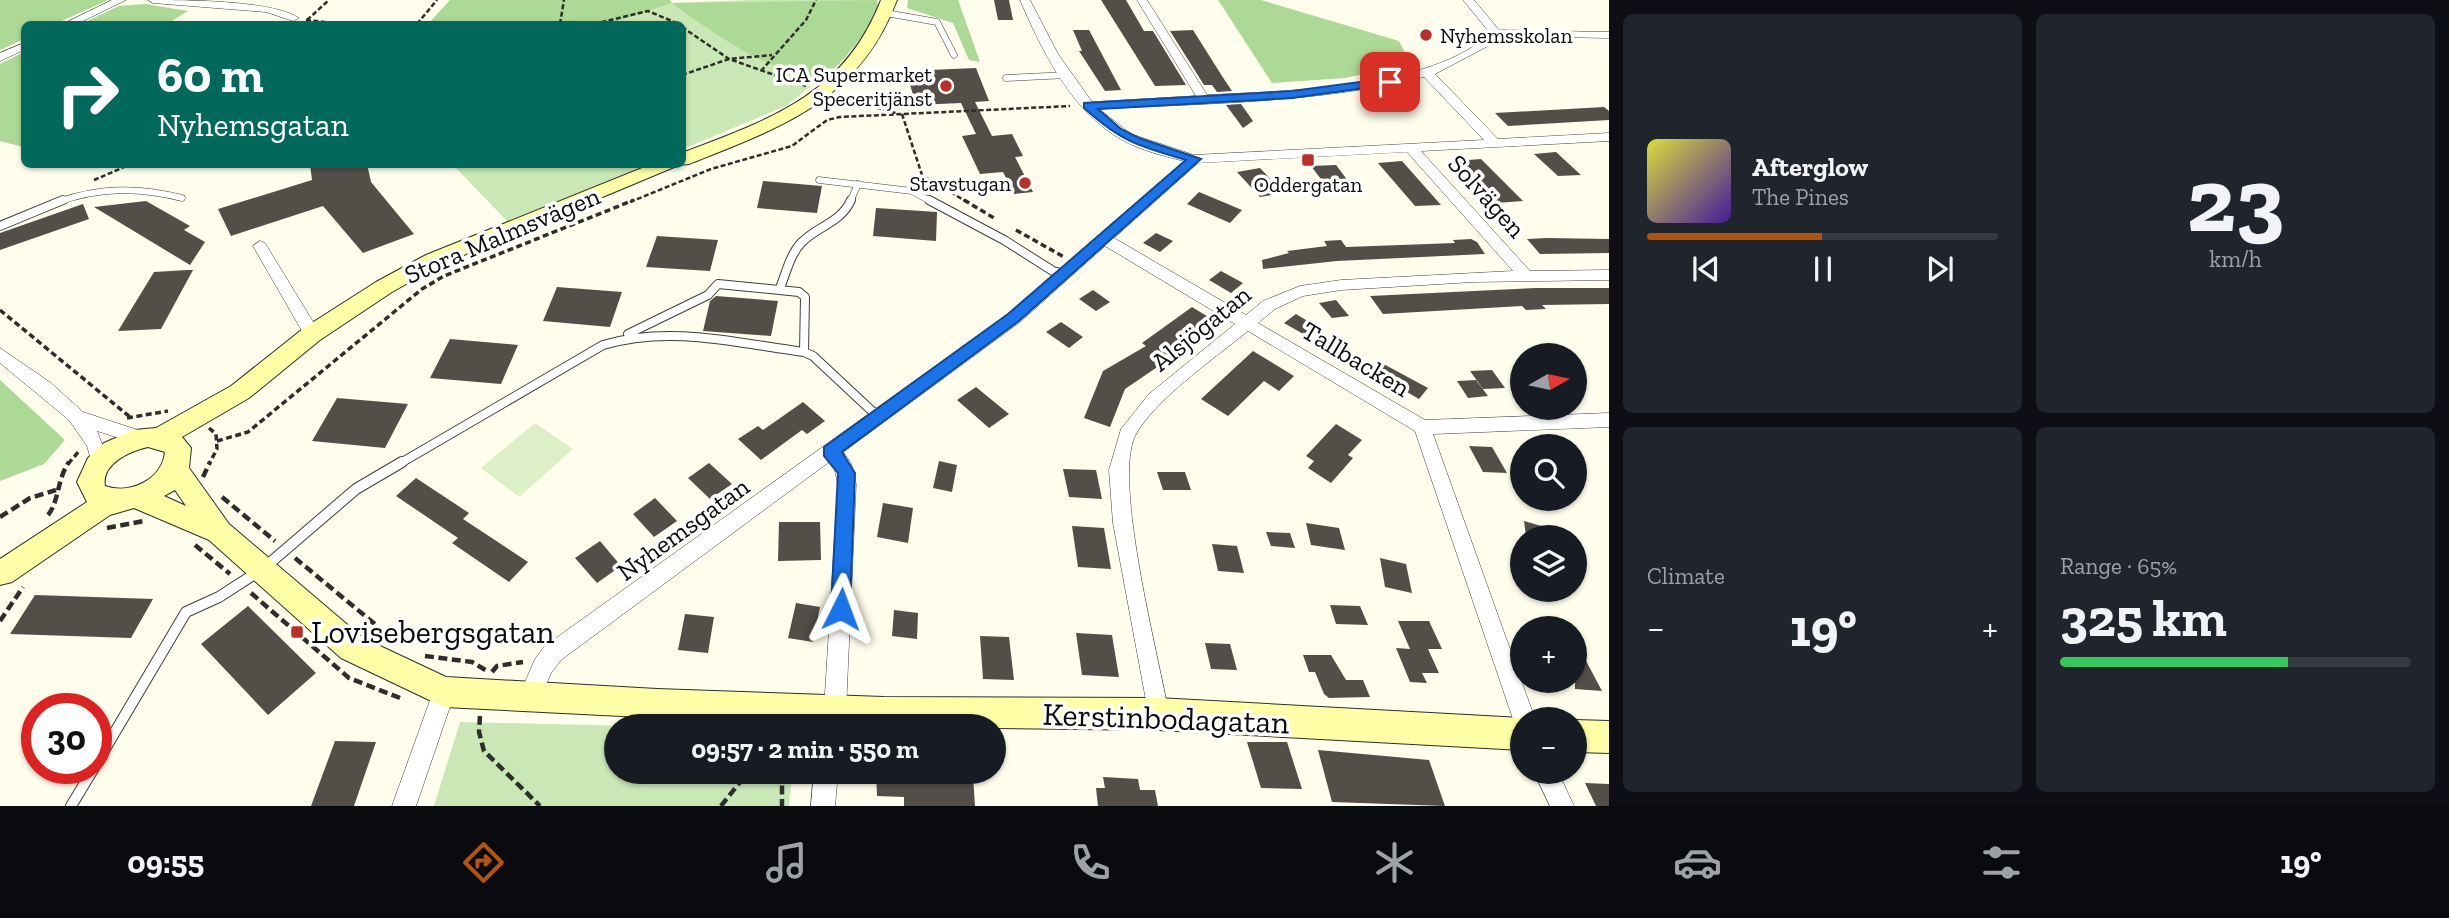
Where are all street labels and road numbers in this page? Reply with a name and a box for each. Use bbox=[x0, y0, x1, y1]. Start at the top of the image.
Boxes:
street label: Solvägen bbox=[1441, 148, 1533, 244]
street label: Stora Malmsvägen bbox=[399, 179, 605, 291]
street label: Alsjögatan bbox=[1145, 278, 1257, 378]
street label: Tallbacken bbox=[1296, 314, 1416, 404]
street label: Nyhemsgatan bbox=[611, 470, 756, 588]
street label: Kerstinbodagatan bbox=[1042, 695, 1291, 741]

